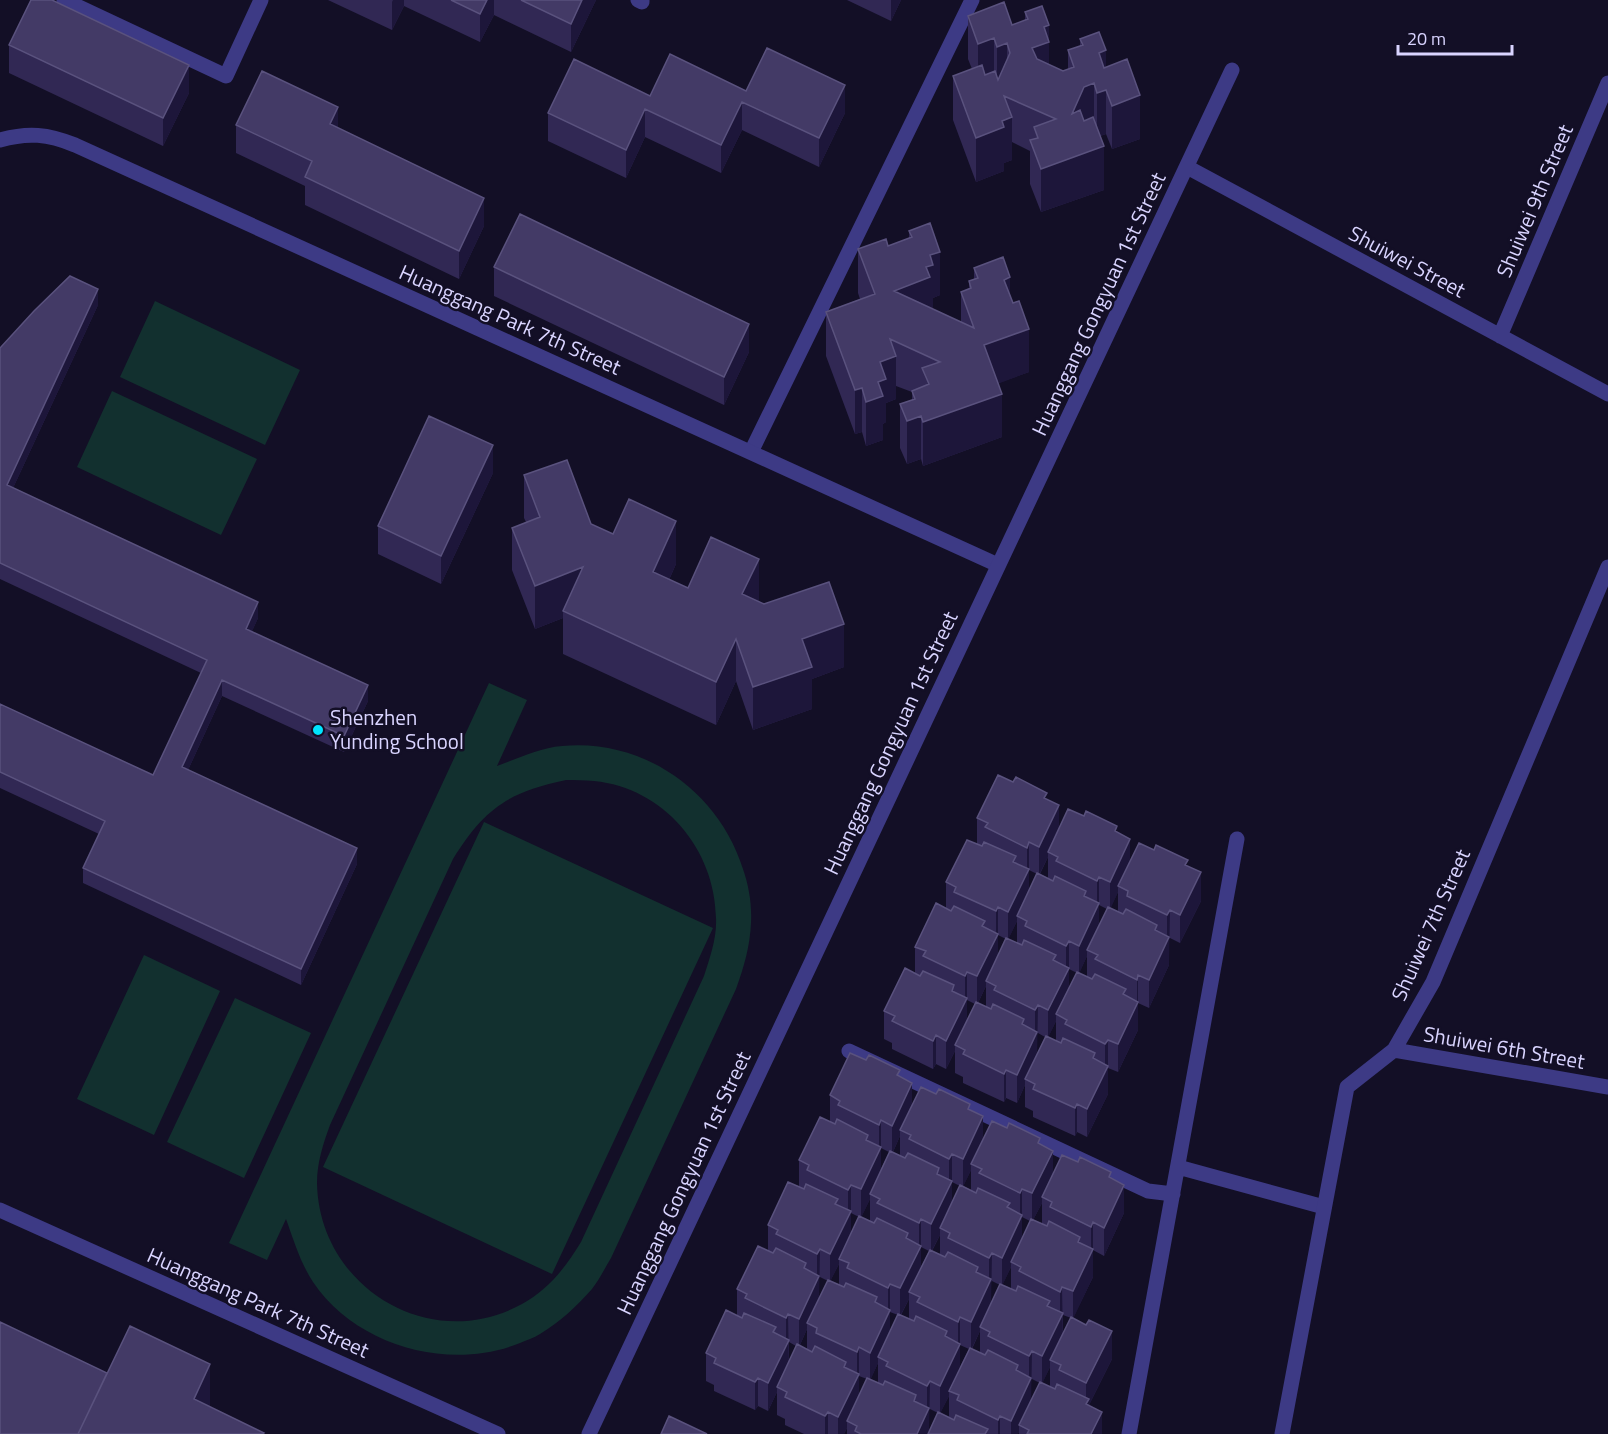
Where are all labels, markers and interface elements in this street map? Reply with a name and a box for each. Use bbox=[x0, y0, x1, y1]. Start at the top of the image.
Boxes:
scale bar bbox=[1398, 18, 1512, 56]
text: 20 m bbox=[1407, 25, 1446, 52]
street label: Shuiwei 9th Street bbox=[1487, 119, 1581, 282]
street label: Huanggang Gongyuan 1st Street bbox=[1023, 166, 1174, 441]
street label: Shuiwei Street bbox=[1343, 217, 1472, 306]
street label: Huanggang Park 7th Street bbox=[394, 256, 627, 383]
street label: Huanggang Gongyuan 1st Street bbox=[815, 605, 966, 880]
place label: Shenzhen Yunding School bbox=[330, 701, 464, 757]
marker: Shenzhen Yunding School bbox=[311, 723, 325, 737]
street label: Shuiwei 7th Street bbox=[1382, 843, 1478, 1006]
street label: Shuiwei 6th Street bbox=[1421, 1017, 1588, 1077]
street label: Huanggang Gongyuan 1st Street bbox=[608, 1045, 759, 1320]
street label: Huanggang Park 7th Street bbox=[142, 1239, 375, 1366]

